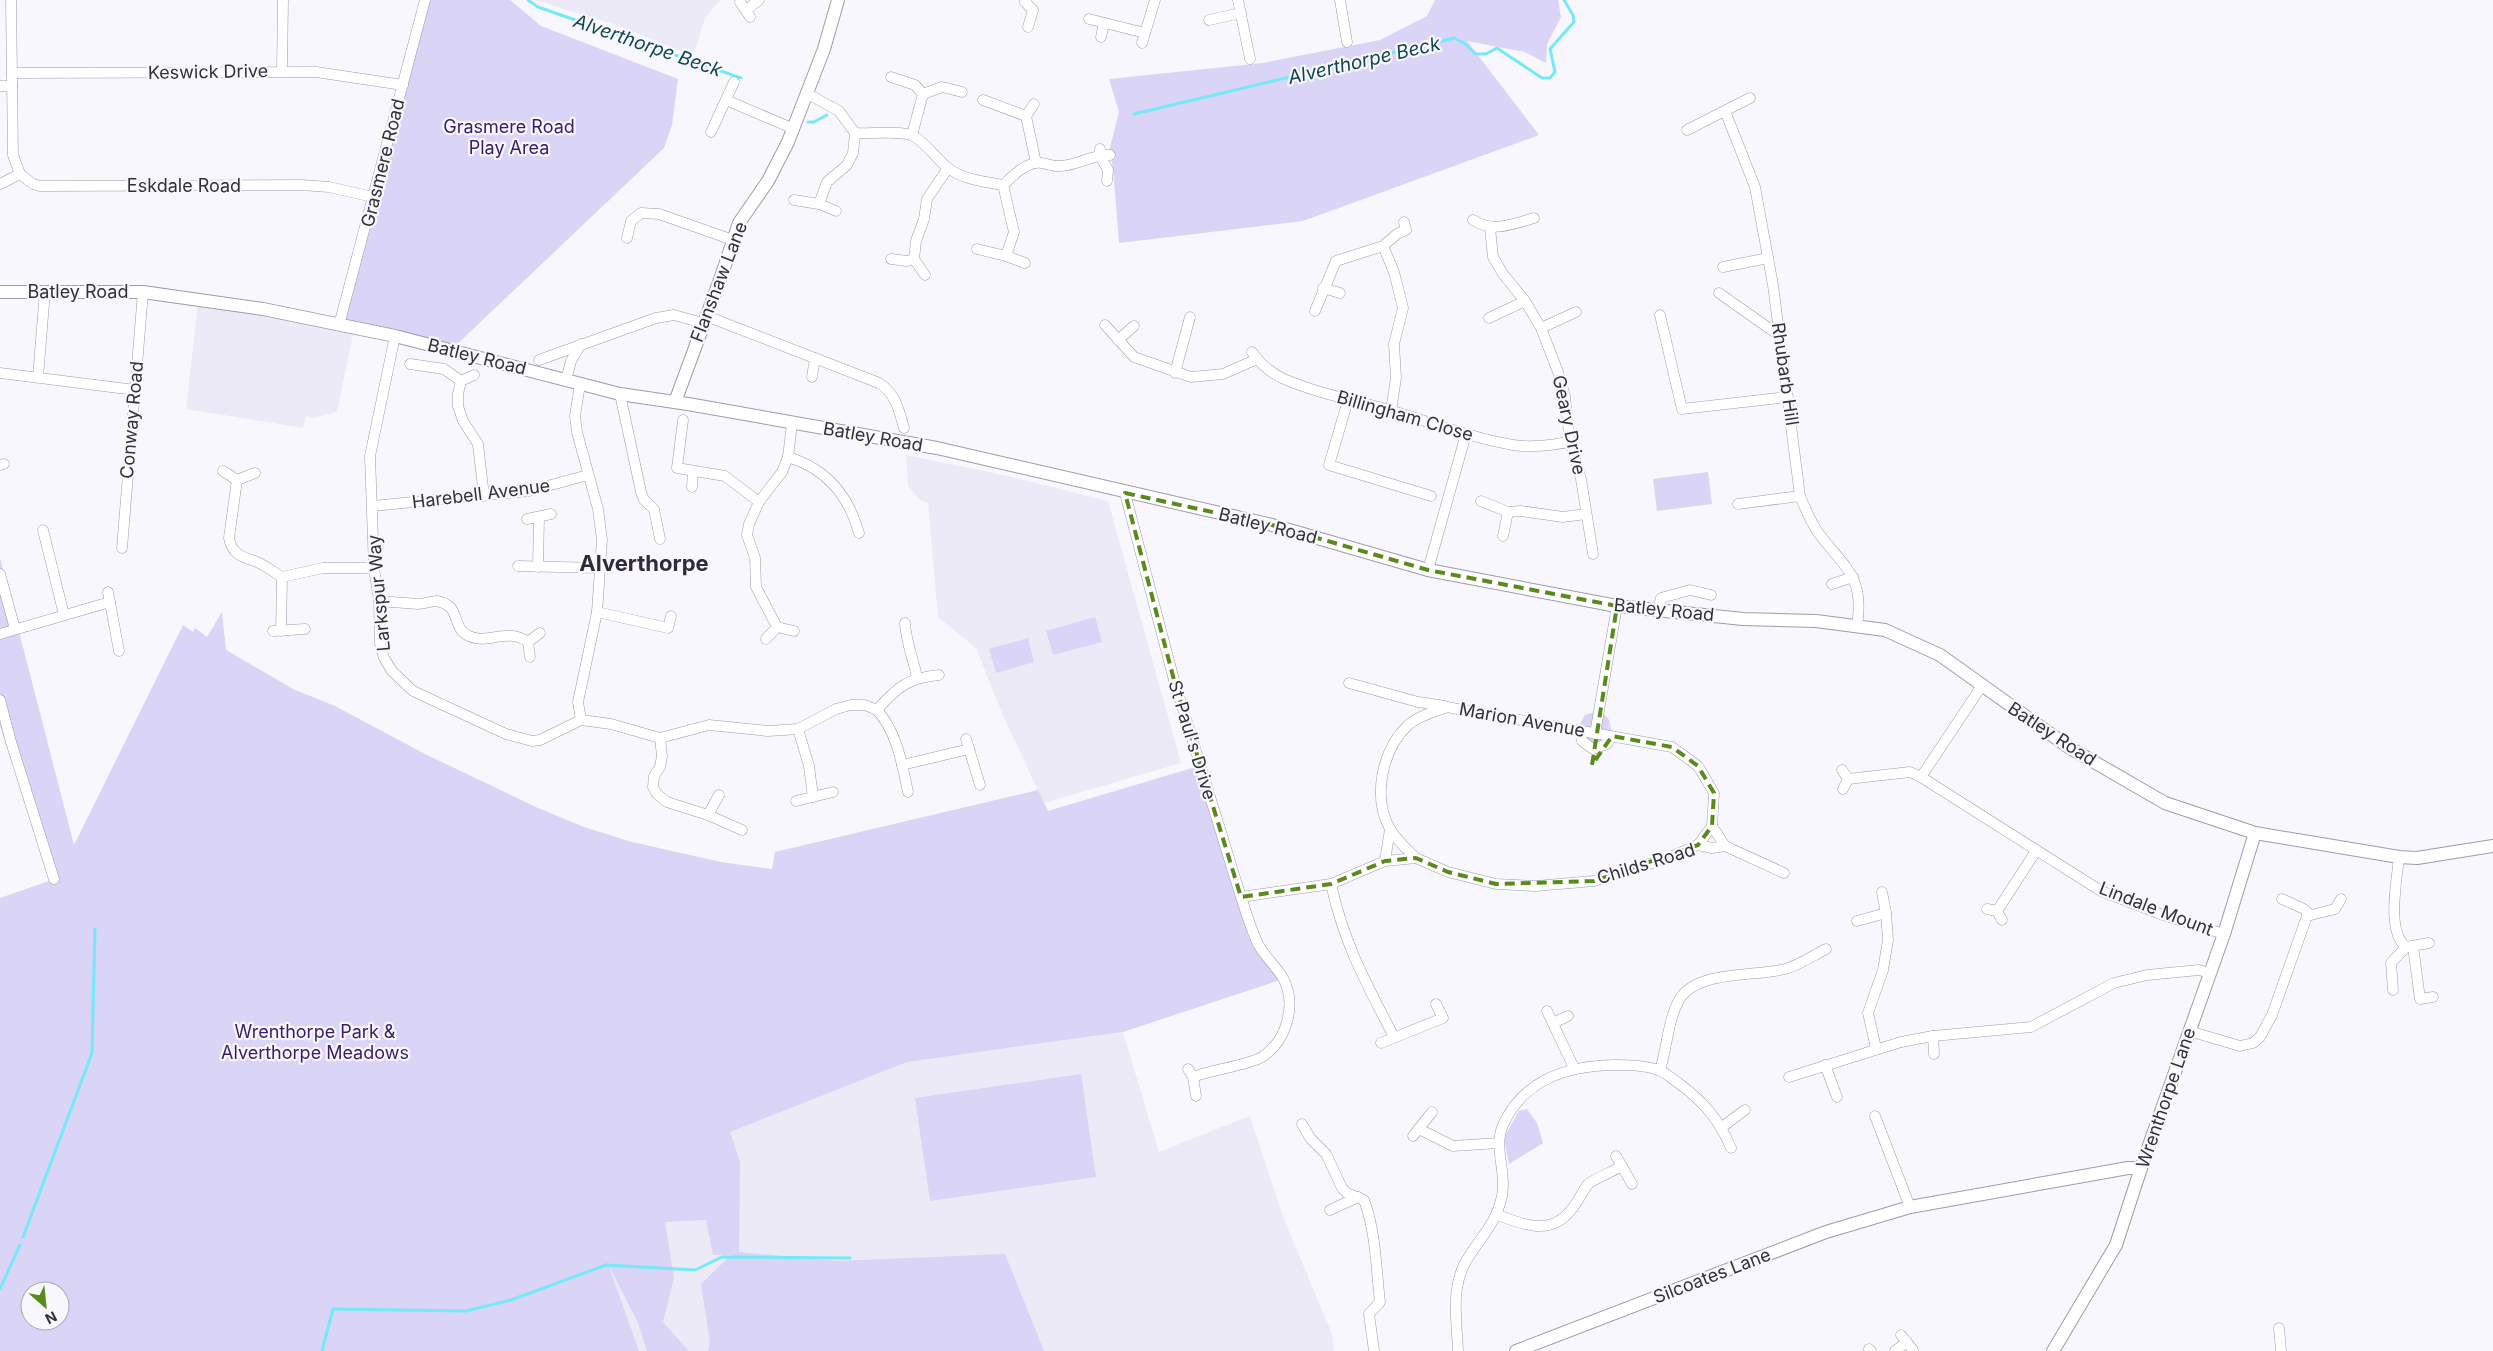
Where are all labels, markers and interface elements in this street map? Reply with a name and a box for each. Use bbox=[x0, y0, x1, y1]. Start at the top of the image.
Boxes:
water label: Alverthorpe Beck bbox=[570, 9, 726, 82]
water label: Alverthorpe Beck bbox=[1285, 32, 1443, 89]
street label: Keswick Drive bbox=[148, 60, 268, 83]
street label: Grasmere Road bbox=[356, 97, 409, 229]
park label: Grasmere Road Play Area bbox=[443, 116, 575, 158]
street label: Eskdale Road bbox=[127, 175, 241, 196]
street label: Flanshaw Lane bbox=[686, 219, 751, 345]
street label: Batley Road bbox=[28, 281, 128, 302]
street label: Rhubarb Hill bbox=[1768, 321, 1803, 427]
street label: Batley Road bbox=[426, 334, 529, 379]
street label: Conway Road bbox=[116, 360, 147, 480]
street label: Geary Drive bbox=[1549, 373, 1590, 477]
street label: Billingham Close bbox=[1335, 386, 1476, 445]
street label: Batley Road bbox=[822, 417, 925, 456]
street label: Harebell Avenue bbox=[411, 475, 551, 512]
street label: Batley Road bbox=[1217, 503, 1320, 548]
street label: Larkspur Way bbox=[363, 534, 394, 652]
district label: Alverthorpe bbox=[579, 550, 709, 576]
street label: Batley Road bbox=[1613, 594, 1715, 625]
street label: St Paul's Drive bbox=[1164, 678, 1221, 802]
street label: Batley Road bbox=[2004, 697, 2100, 770]
street label: Marion Avenue bbox=[1457, 698, 1587, 741]
street label: Childs Road bbox=[1594, 839, 1697, 888]
street label: Lindale Mount bbox=[2096, 877, 2216, 940]
park label: Wrenthorpe Park & Alverthorpe Meadows bbox=[221, 1021, 409, 1063]
street label: Wrenthorpe Lane bbox=[2132, 1025, 2199, 1171]
street label: Silcoates Lane bbox=[1650, 1244, 1773, 1308]
north arrow bbox=[20, 1281, 70, 1331]
text: N bbox=[43, 1308, 60, 1328]

